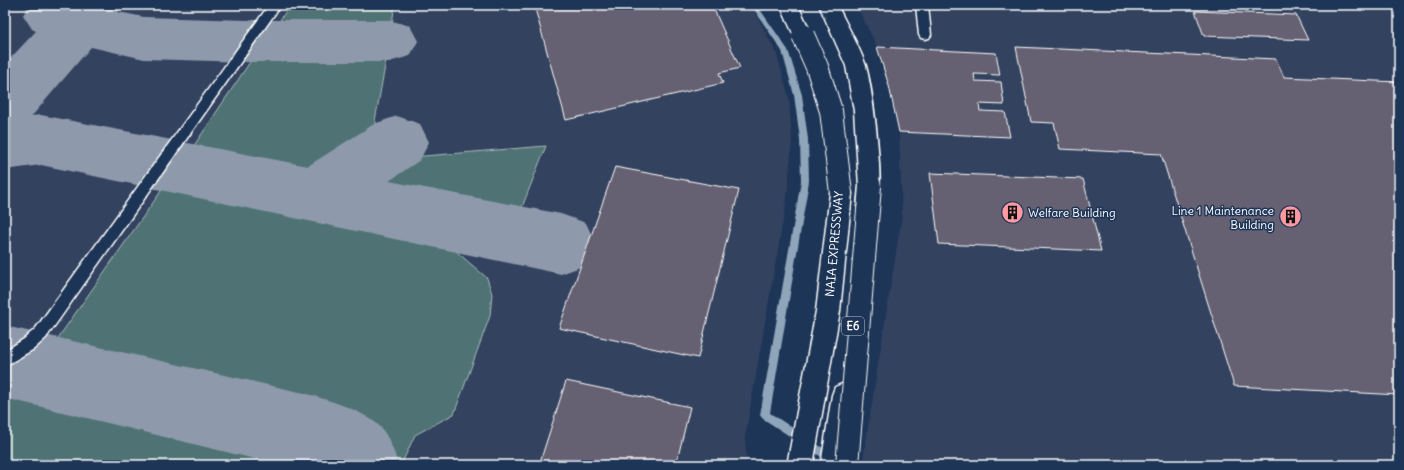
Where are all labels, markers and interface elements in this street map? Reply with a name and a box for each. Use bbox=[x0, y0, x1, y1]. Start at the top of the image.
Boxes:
street label: NAIA EXPRESSWAY bbox=[822, 190, 846, 297]
building icon: Welfare Building bbox=[1000, 199, 1026, 225]
place label: Line 1 Maintenance Building bbox=[1171, 203, 1274, 232]
building icon: Line 1 Maintenance Building bbox=[1277, 204, 1303, 230]
place label: Welfare Building bbox=[1028, 205, 1116, 220]
road number: E6 bbox=[842, 317, 864, 335]

